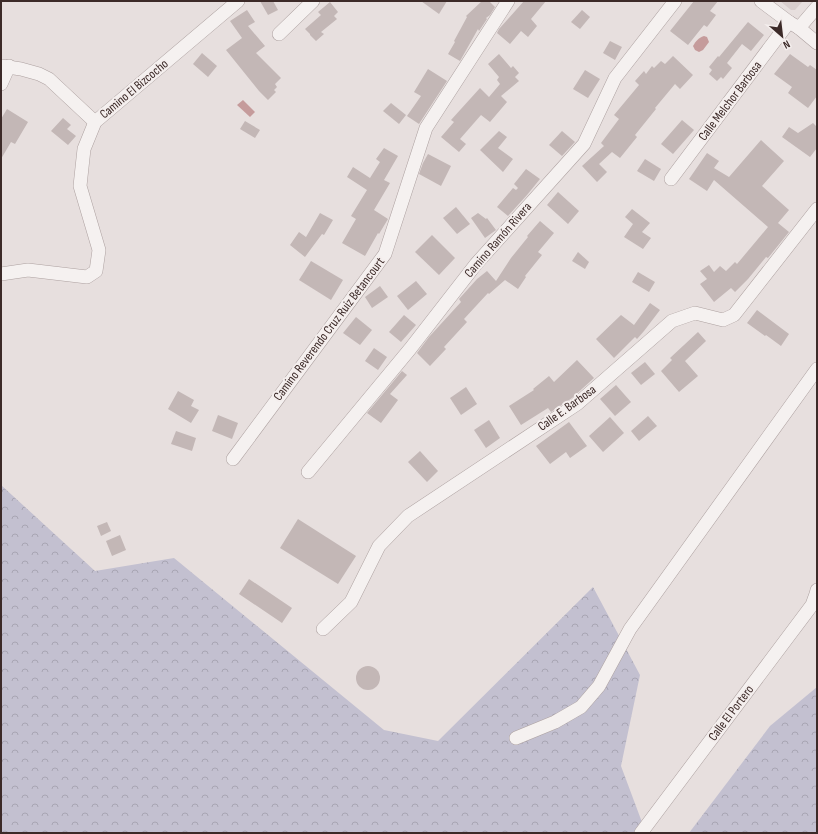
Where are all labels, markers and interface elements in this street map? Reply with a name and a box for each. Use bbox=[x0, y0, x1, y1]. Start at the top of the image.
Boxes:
north arrow bbox=[762, 16, 802, 56]
text: N bbox=[781, 37, 792, 52]
street label: Camino El Bizcocho bbox=[97, 56, 171, 122]
street label: Calle Melchor Barbosa bbox=[695, 58, 765, 144]
street label: Camino Ramón Rivera bbox=[461, 199, 535, 281]
street label: Camino Reverendo Cruz Ruiz Betancourt bbox=[270, 254, 388, 404]
street label: Calle E. Barbosa bbox=[535, 382, 599, 434]
street label: Calle El Portero bbox=[705, 682, 757, 744]

